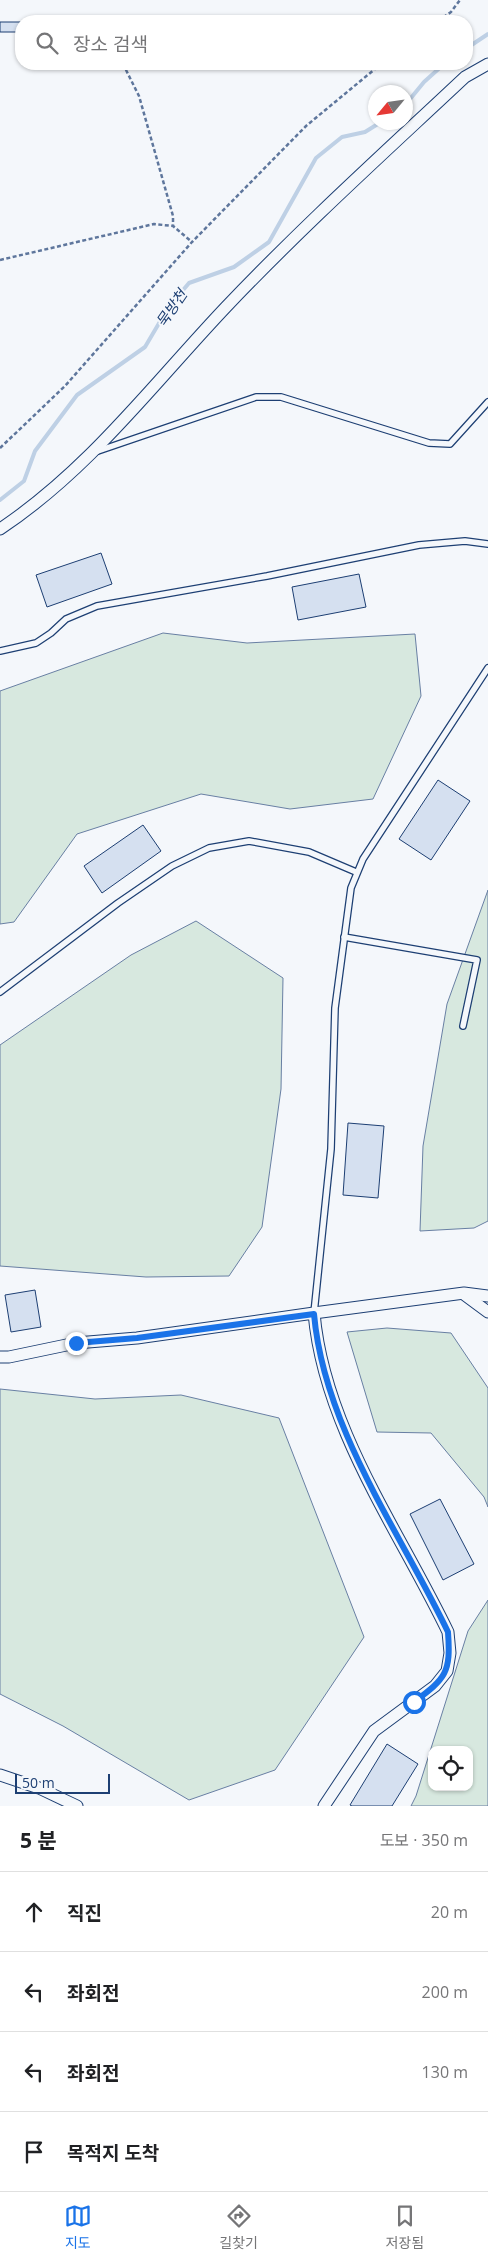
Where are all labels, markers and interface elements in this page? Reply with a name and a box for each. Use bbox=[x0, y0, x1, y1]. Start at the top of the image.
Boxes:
search box bbox=[15, 15, 473, 70]
icon: search bbox=[33, 29, 61, 57]
text: 장소 검색 bbox=[73, 31, 148, 57]
north arrow bbox=[368, 85, 413, 130]
water label: 묵방천 bbox=[151, 284, 192, 331]
route end bbox=[65, 1332, 88, 1355]
route start bbox=[403, 1691, 426, 1714]
map controls bbox=[428, 1746, 473, 1791]
button: locate bbox=[428, 1746, 473, 1791]
scale bar bbox=[15, 1771, 110, 1794]
text: 50 m bbox=[22, 1773, 55, 1792]
text: 5 분 bbox=[20, 1826, 57, 1854]
text: 도보 · 350 m bbox=[380, 1829, 468, 1851]
icon: ahead bbox=[20, 1898, 48, 1926]
text: 직진 bbox=[67, 1900, 102, 1926]
text: 20 m bbox=[431, 1901, 468, 1923]
icon: left bbox=[20, 1978, 48, 2006]
text: 좌회전 bbox=[67, 1980, 119, 2006]
text: 200 m bbox=[422, 1981, 468, 2003]
icon: left bbox=[20, 2058, 48, 2086]
text: 좌회전 bbox=[67, 2060, 119, 2086]
text: 130 m bbox=[422, 2061, 468, 2083]
icon: arrive bbox=[20, 2138, 48, 2166]
text: 목적지 도착 bbox=[67, 2140, 159, 2166]
tab: 지도 bbox=[64, 2202, 92, 2252]
tab: 길찾기 bbox=[219, 2202, 258, 2252]
tab: 저장됨 bbox=[386, 2202, 424, 2252]

